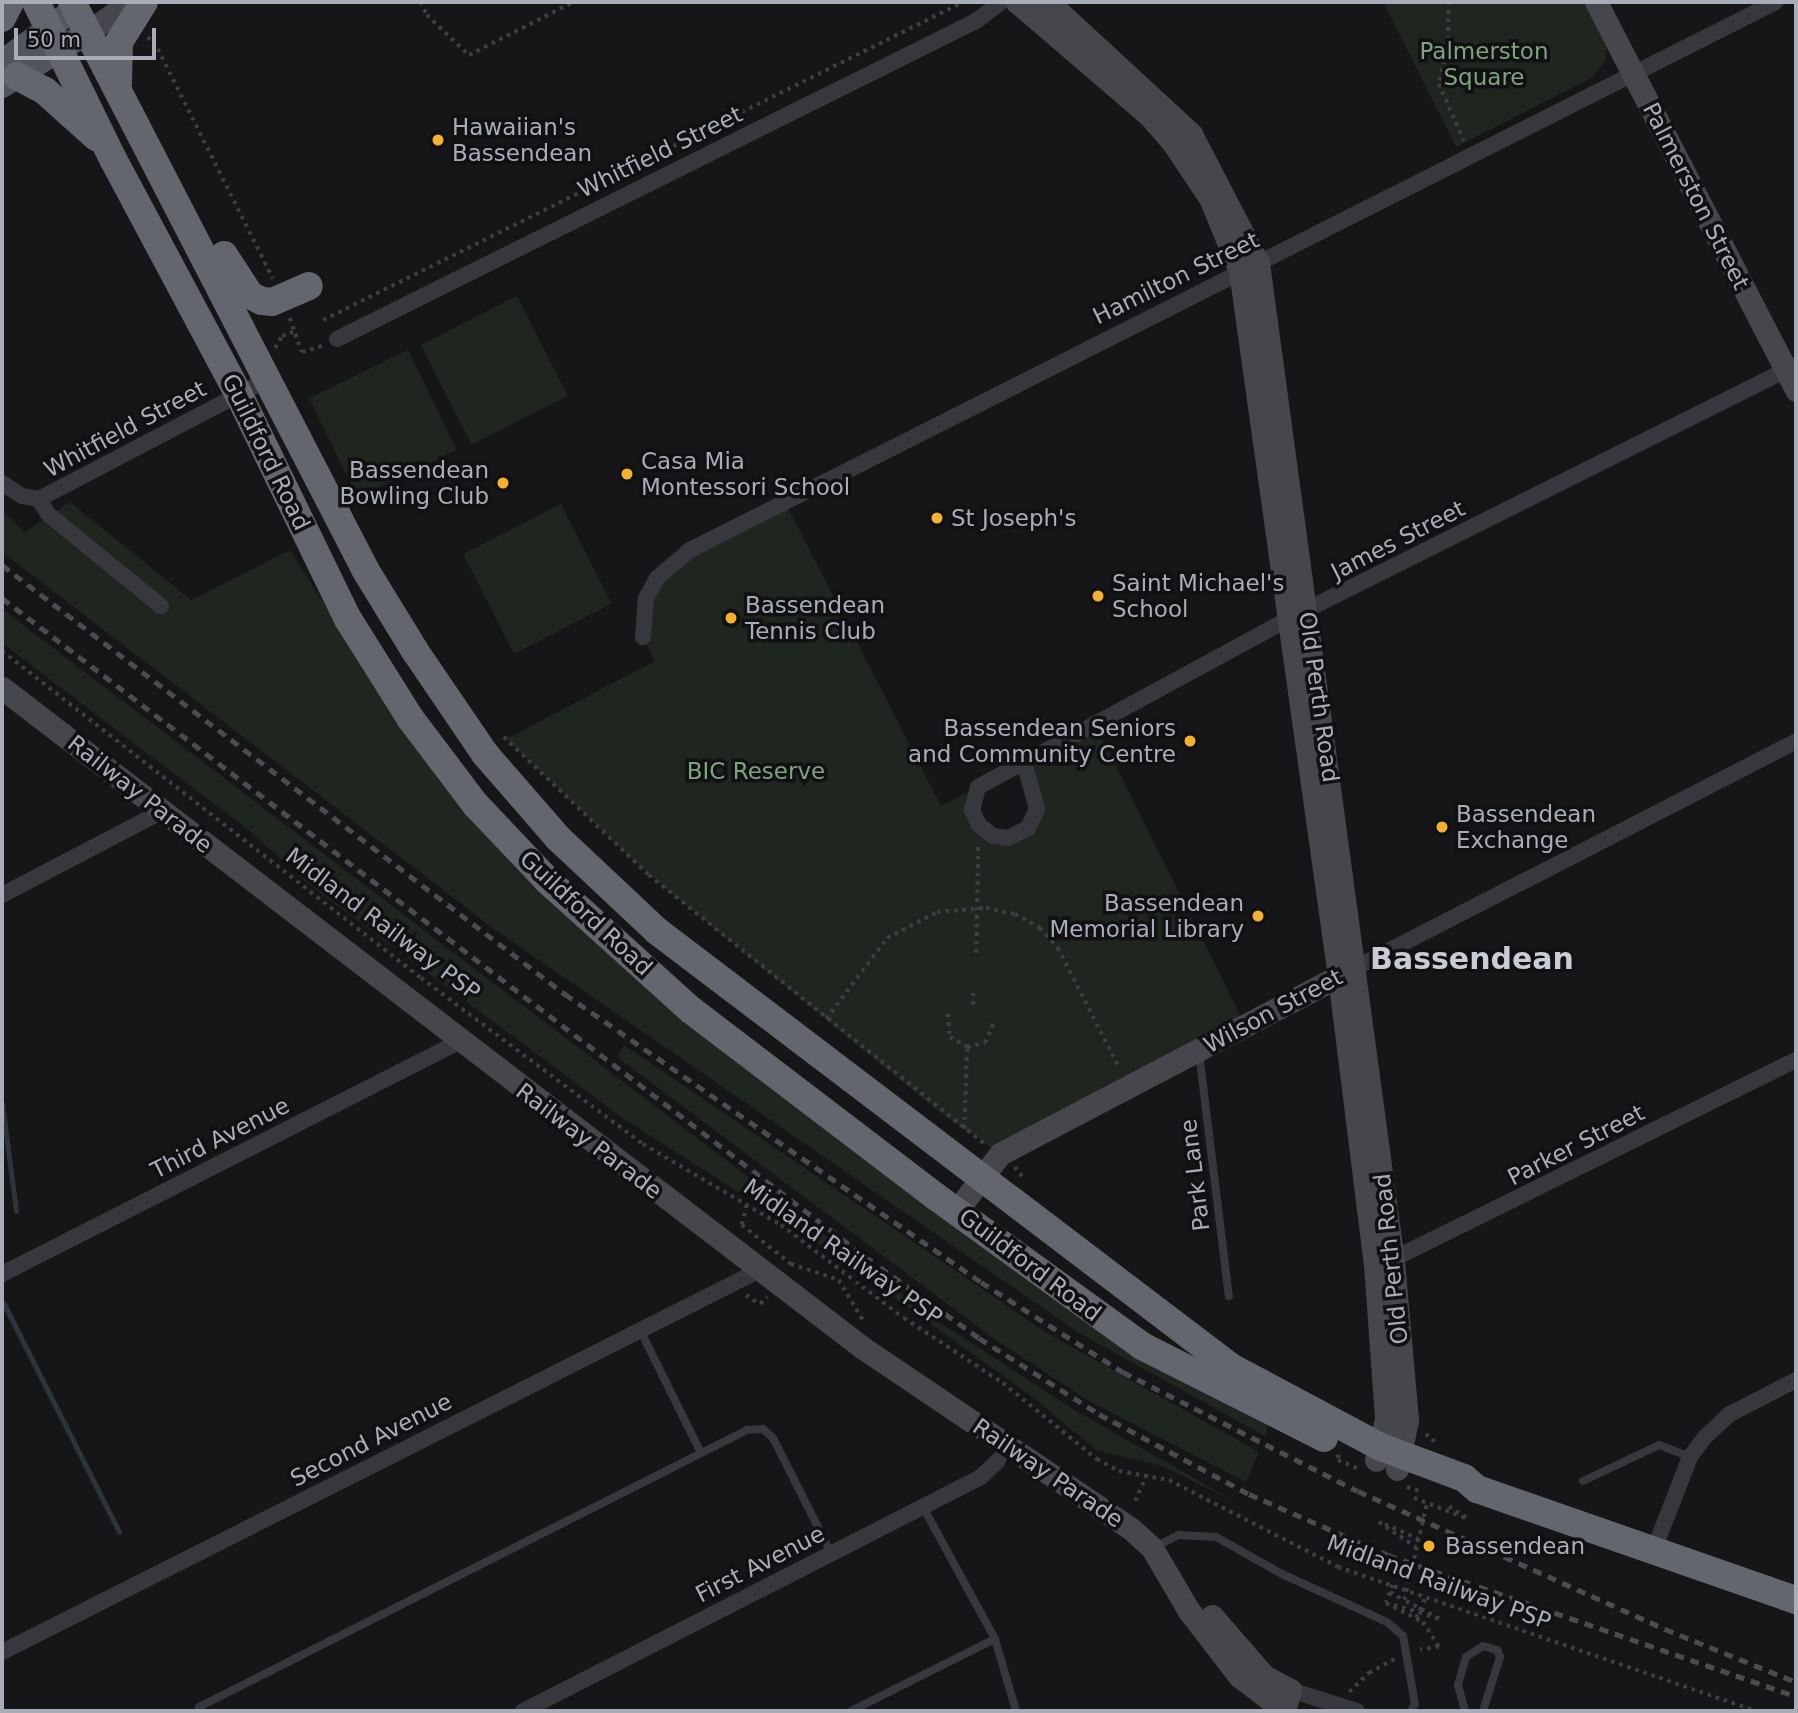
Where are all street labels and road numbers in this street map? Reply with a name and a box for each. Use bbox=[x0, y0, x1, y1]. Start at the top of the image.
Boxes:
street label: Palmerston Street bbox=[1637, 98, 1755, 294]
street label: Whitfield Street bbox=[573, 100, 747, 204]
street label: Hamilton Street bbox=[1088, 226, 1264, 330]
street label: Guildford Road bbox=[216, 369, 316, 535]
street label: Whitfield Street bbox=[39, 375, 211, 483]
street label: James Street bbox=[1326, 494, 1470, 586]
street label: Old Perth Road bbox=[1293, 610, 1345, 784]
street label: Railway Parade bbox=[62, 729, 218, 859]
street label: Midland Railway PSP bbox=[280, 842, 486, 1006]
street label: Guildford Road bbox=[514, 845, 658, 981]
street label: Wilson Street bbox=[1199, 963, 1347, 1059]
street label: Railway Parade bbox=[511, 1077, 667, 1205]
street label: Third Avenue bbox=[146, 1091, 294, 1185]
street label: Parker Street bbox=[1503, 1099, 1649, 1191]
street label: Park Lane bbox=[1174, 1117, 1216, 1233]
street label: Old Perth Road bbox=[1368, 1172, 1414, 1346]
street label: Midland Railway PSP bbox=[738, 1173, 948, 1331]
street label: Guildford Road bbox=[954, 1203, 1106, 1327]
street label: Second Avenue bbox=[286, 1387, 456, 1493]
street label: Railway Parade bbox=[968, 1413, 1128, 1533]
street label: First Avenue bbox=[691, 1520, 829, 1608]
street label: Midland Railway PSP bbox=[1323, 1529, 1555, 1635]

